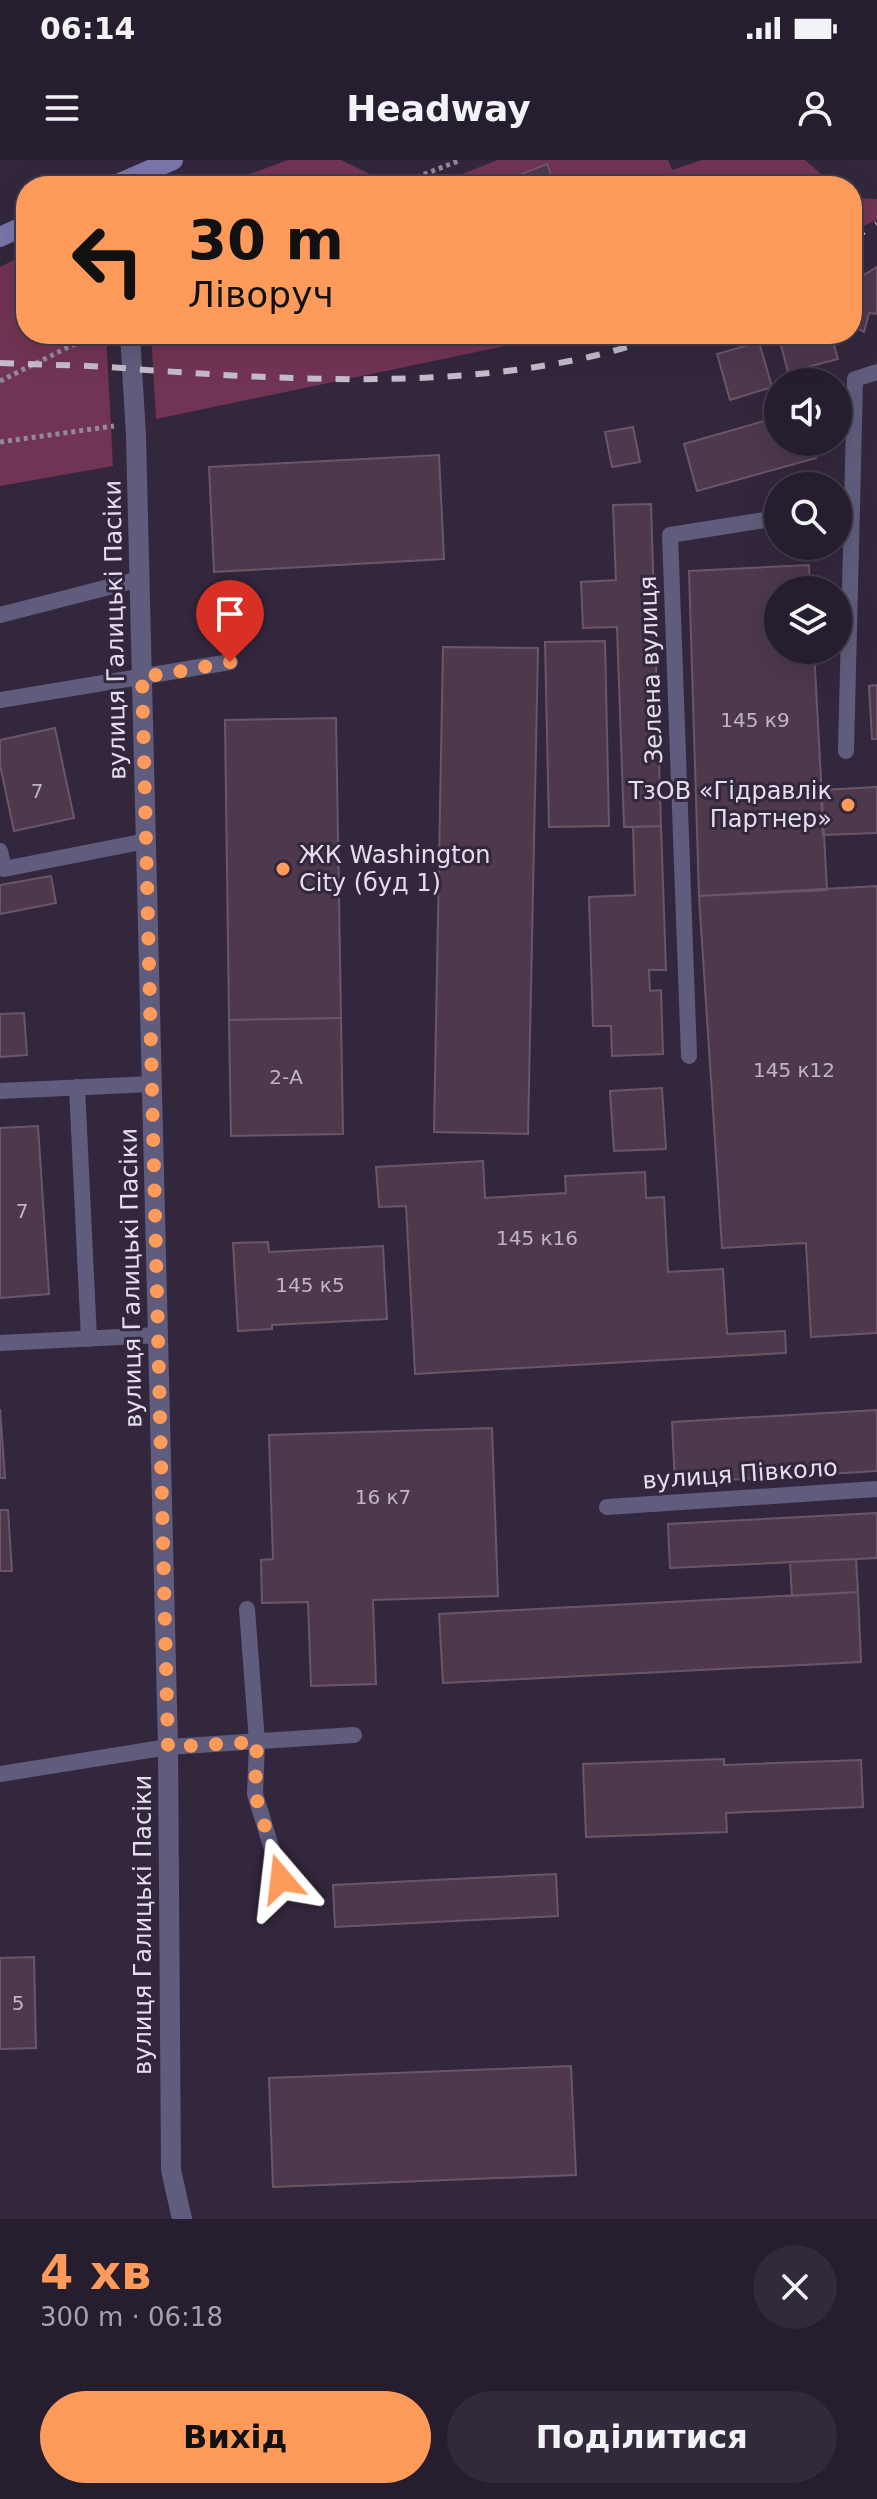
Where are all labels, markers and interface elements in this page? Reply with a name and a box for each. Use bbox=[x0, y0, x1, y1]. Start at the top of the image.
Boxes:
text: 06:14 bbox=[40, 11, 136, 46]
icon: menu bbox=[40, 86, 84, 130]
icon: person bbox=[793, 86, 837, 130]
text: Headway bbox=[346, 88, 531, 129]
text: 30 m bbox=[188, 207, 344, 272]
icon: left bbox=[56, 208, 160, 312]
text: Ліворуч bbox=[188, 274, 334, 315]
map controls bbox=[764, 368, 852, 664]
button: sound bbox=[764, 368, 852, 456]
button: search bbox=[764, 472, 852, 560]
street label: вулиця Галицькі Пасіки bbox=[98, 480, 132, 780]
street label: Зелена вулиця bbox=[634, 575, 668, 765]
button: layers bbox=[764, 576, 852, 664]
pin bbox=[196, 580, 264, 662]
icon: arrive bbox=[208, 592, 252, 636]
house number: 145 к9 bbox=[720, 708, 790, 732]
place label: ТзОВ «Гідравлік Партнер» bbox=[627, 777, 832, 833]
house number: 7 bbox=[31, 779, 43, 803]
marker: ТзОВ «Гідравлік Партнер» bbox=[839, 796, 857, 814]
place label: ЖК Washington City (буд 1) bbox=[299, 841, 491, 897]
marker: ЖК Washington City (буд 1) bbox=[274, 860, 292, 878]
house number: 145 к12 bbox=[753, 1058, 835, 1082]
house number: 2-А bbox=[269, 1065, 303, 1089]
street label: вулиця Галицькі Пасіки bbox=[114, 1128, 148, 1428]
house number: 7 bbox=[16, 1199, 28, 1223]
house number: 145 к16 bbox=[496, 1226, 578, 1250]
house number: 145 к5 bbox=[275, 1273, 345, 1297]
street label: вулиця Півколо bbox=[641, 1453, 839, 1495]
house number: 16 к7 bbox=[355, 1485, 411, 1509]
street label: вулиця Галицькі Пасіки bbox=[129, 1775, 157, 2075]
position arrow bbox=[239, 1837, 323, 1921]
house number: 5 bbox=[12, 1991, 24, 2015]
text: 4 хв bbox=[40, 2244, 151, 2300]
button: close bbox=[753, 2245, 837, 2329]
text: 300 m · 06:18 bbox=[40, 2302, 223, 2332]
button: Вихід bbox=[40, 2391, 431, 2483]
button: Поділитися bbox=[447, 2391, 837, 2483]

